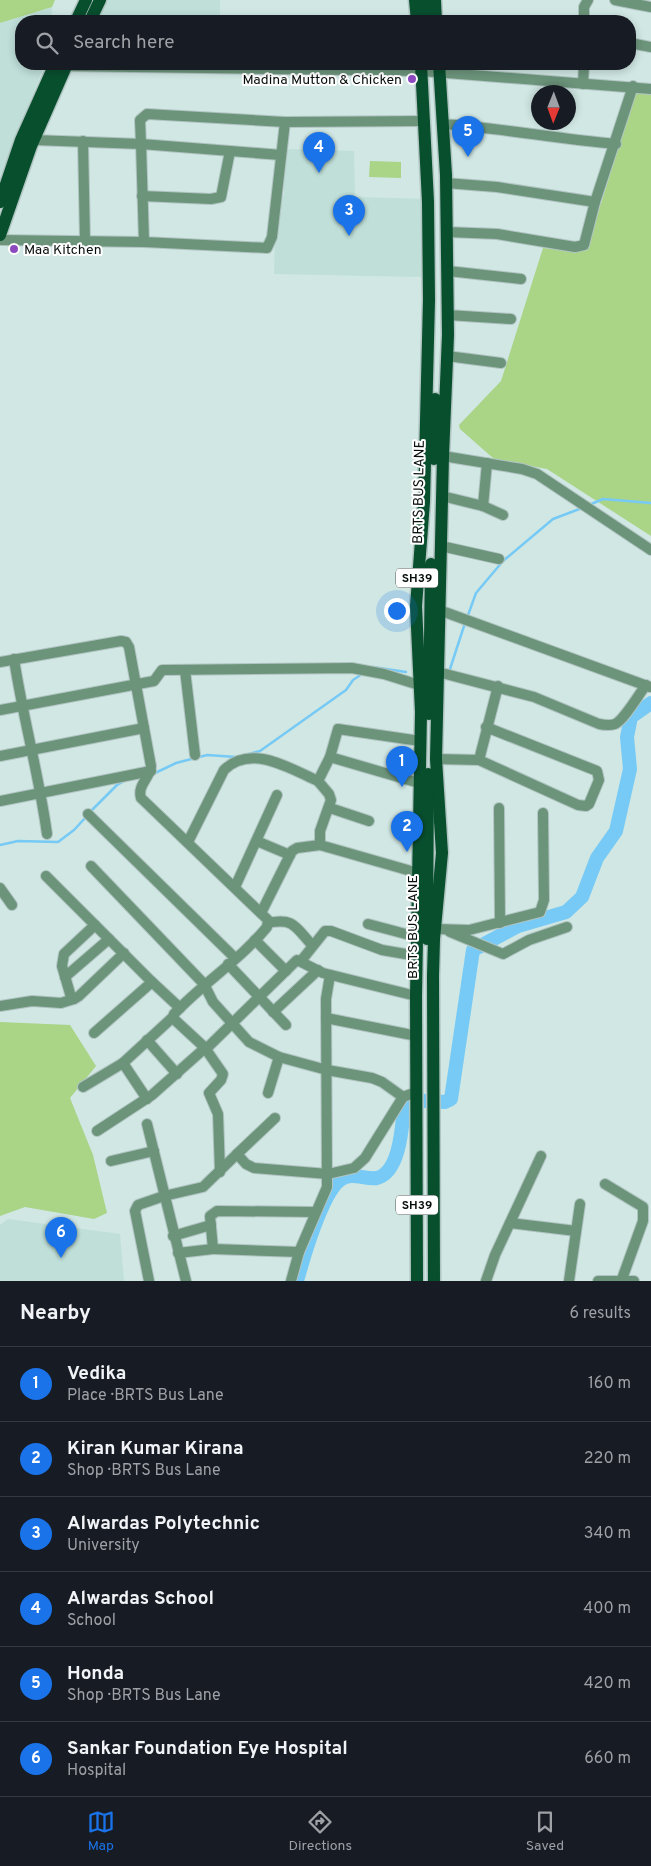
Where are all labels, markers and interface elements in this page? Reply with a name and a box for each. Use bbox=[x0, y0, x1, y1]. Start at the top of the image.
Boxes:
search box bbox=[15, 15, 636, 70]
icon: search bbox=[33, 29, 61, 57]
text: Search here bbox=[73, 31, 175, 55]
place label: Madina Mutton & Chicken bbox=[242, 72, 402, 89]
marker: Madina Mutton & Chicken bbox=[406, 73, 418, 85]
north arrow bbox=[531, 85, 576, 130]
pin: 5 bbox=[452, 116, 484, 157]
pin: 4 bbox=[303, 132, 335, 173]
pin: 3 bbox=[333, 195, 365, 236]
place label: Maa Kitchen bbox=[24, 242, 102, 259]
marker: Maa Kitchen bbox=[8, 243, 20, 255]
street label: BRTS BUS LANE bbox=[410, 440, 429, 544]
road number: SH39 bbox=[396, 568, 438, 588]
your location bbox=[384, 598, 410, 624]
pin: 1 bbox=[386, 746, 418, 787]
pin: 2 bbox=[391, 811, 423, 852]
street label: BRTS BUS LANE bbox=[405, 875, 422, 979]
road number: SH39 bbox=[396, 1196, 438, 1214]
pin: 6 bbox=[45, 1217, 77, 1258]
text: Nearby bbox=[20, 1300, 91, 1327]
text: 6 results bbox=[569, 1304, 631, 1324]
text: Vedika bbox=[67, 1362, 126, 1386]
text: 1 bbox=[33, 1374, 39, 1394]
text: 160 m bbox=[588, 1374, 631, 1394]
text: Place · BRTS Bus Lane bbox=[67, 1386, 224, 1406]
text: Kiran Kumar Kirana bbox=[67, 1437, 244, 1461]
text: 2 bbox=[31, 1449, 41, 1469]
text: 220 m bbox=[584, 1449, 631, 1469]
text: Shop · BRTS Bus Lane bbox=[67, 1461, 221, 1481]
text: Alwardas Polytechnic bbox=[67, 1512, 260, 1536]
text: 3 bbox=[31, 1524, 41, 1544]
text: 340 m bbox=[584, 1524, 631, 1544]
text: University bbox=[67, 1536, 140, 1556]
text: Alwardas School bbox=[67, 1587, 214, 1611]
text: 4 bbox=[31, 1599, 41, 1619]
text: 400 m bbox=[583, 1599, 631, 1619]
text: School bbox=[67, 1611, 116, 1631]
text: Honda bbox=[67, 1662, 124, 1686]
text: 5 bbox=[31, 1674, 41, 1694]
text: 420 m bbox=[584, 1674, 631, 1694]
text: Shop · BRTS Bus Lane bbox=[67, 1686, 221, 1706]
text: Sankar Foundation Eye Hospital bbox=[67, 1737, 348, 1761]
text: 6 bbox=[31, 1749, 41, 1769]
text: 660 m bbox=[584, 1749, 631, 1769]
text: Hospital bbox=[67, 1761, 126, 1781]
tab: Map bbox=[87, 1808, 115, 1855]
tab: Directions bbox=[288, 1808, 352, 1855]
tab: Saved bbox=[526, 1808, 564, 1855]

